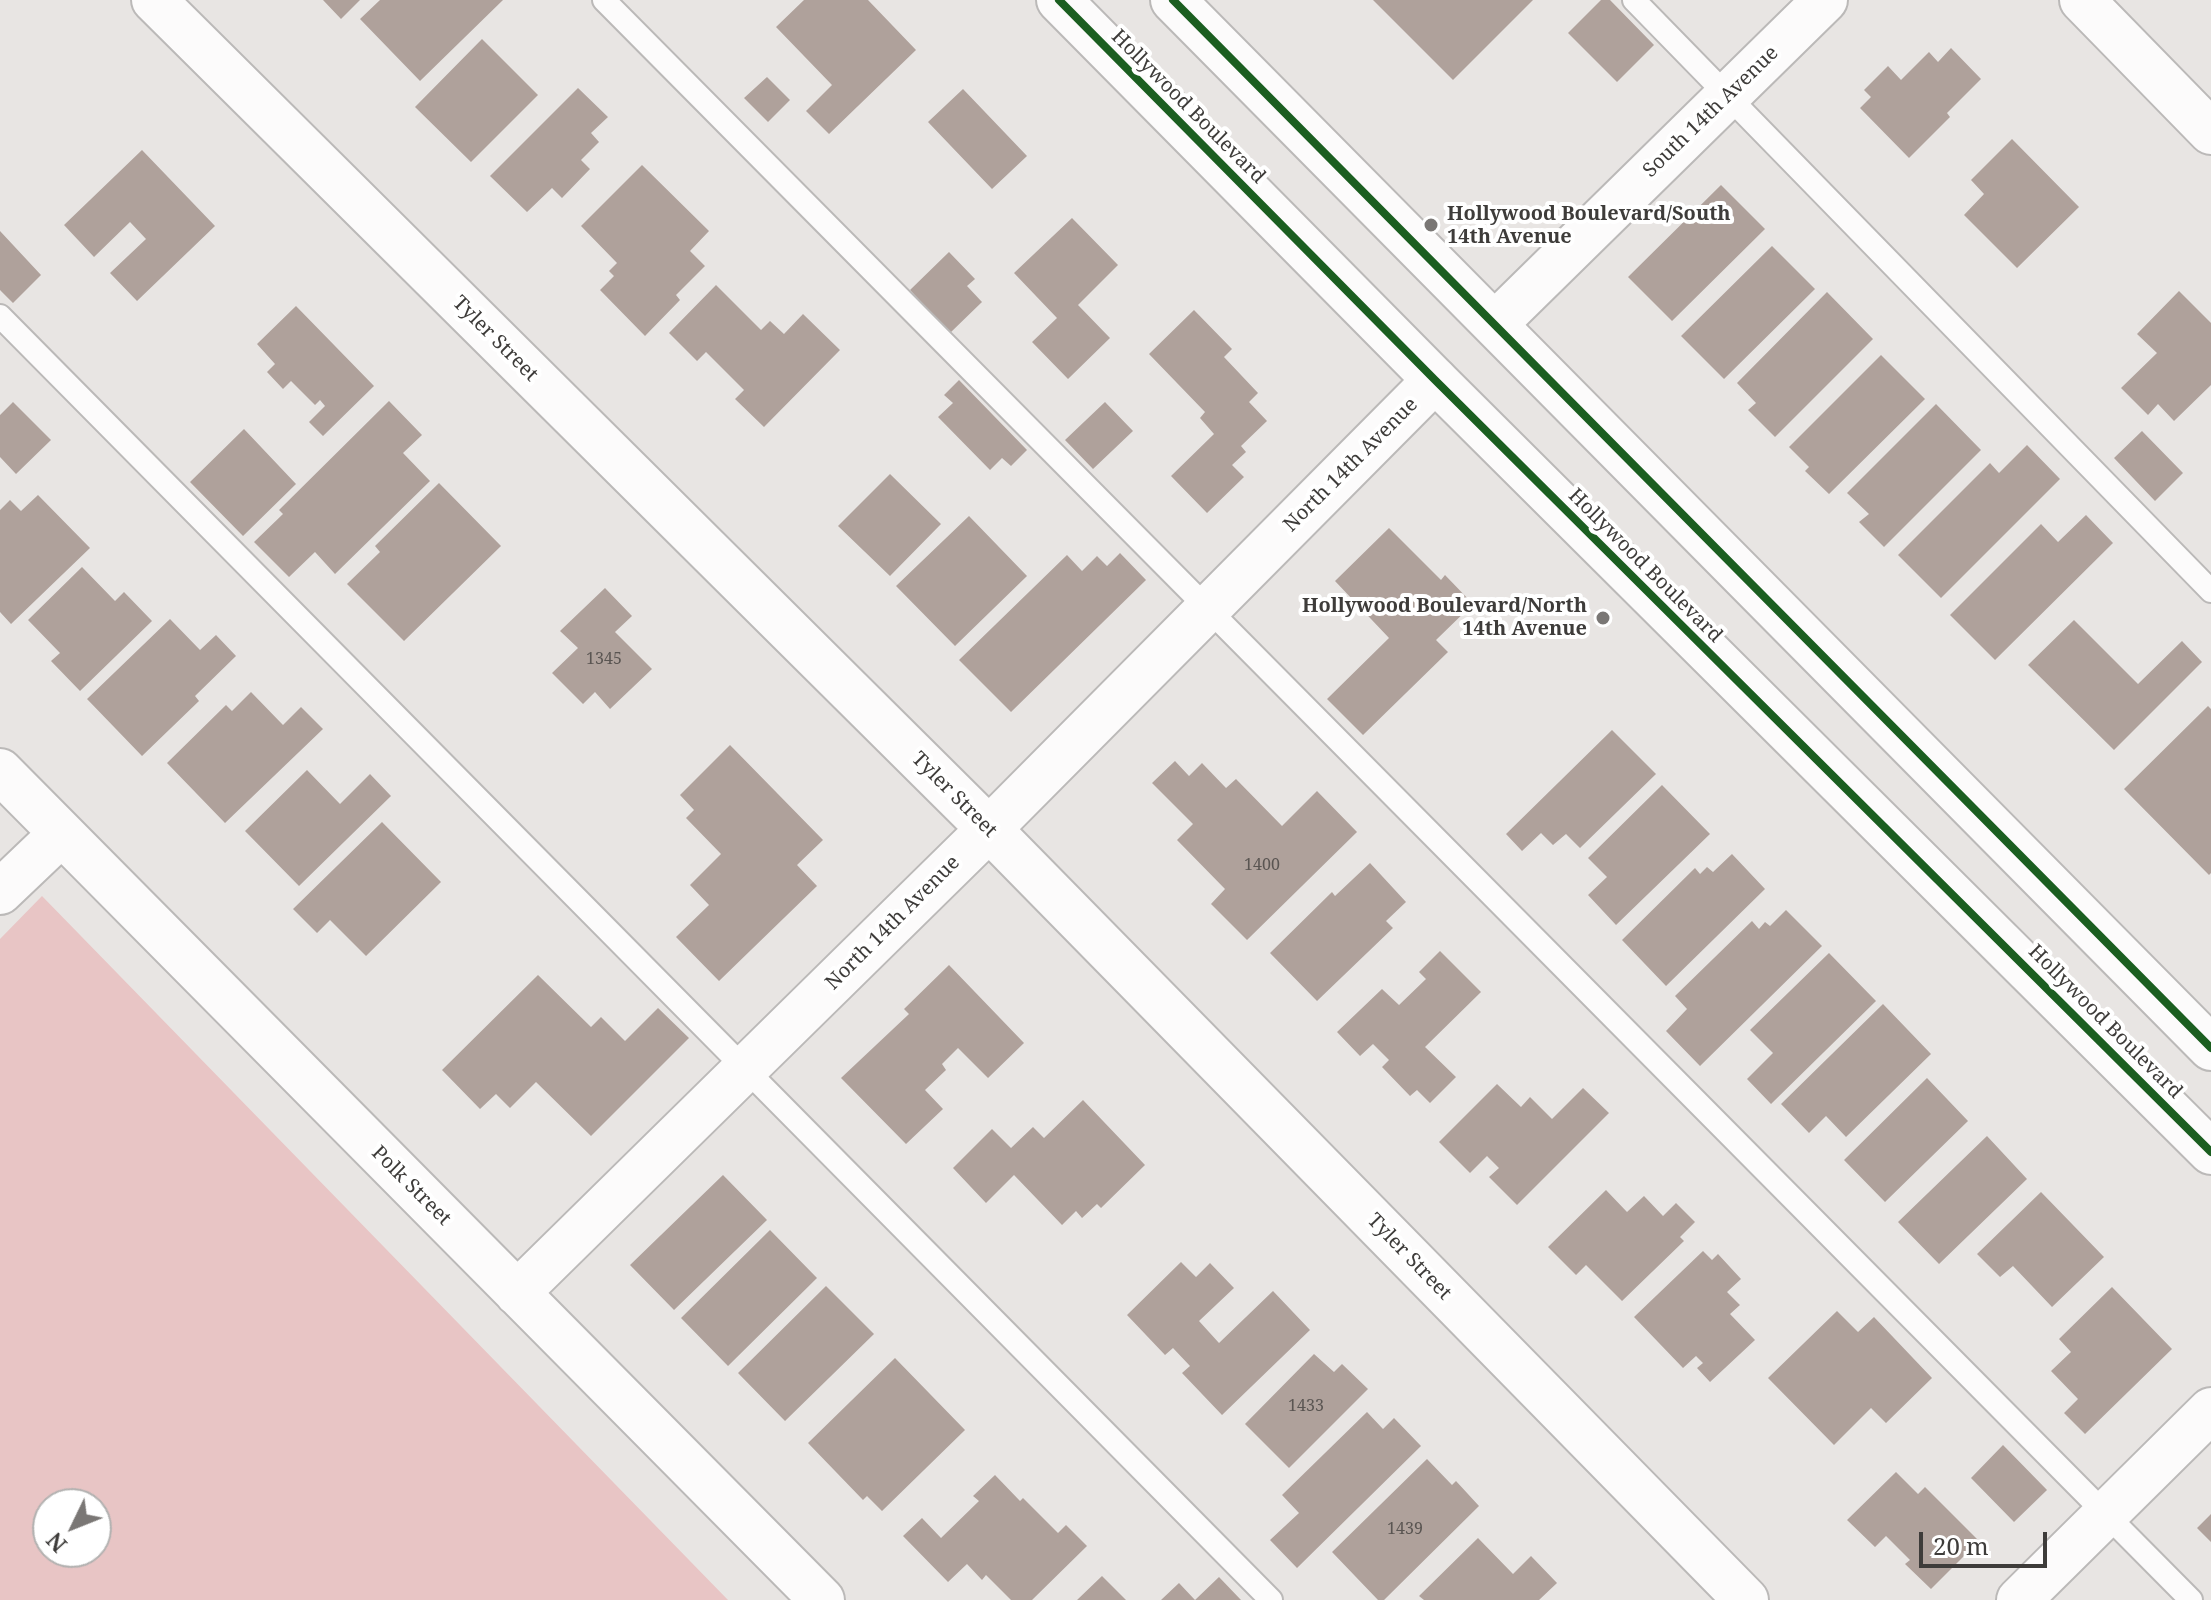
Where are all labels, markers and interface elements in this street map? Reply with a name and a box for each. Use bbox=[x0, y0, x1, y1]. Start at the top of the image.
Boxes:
street label: Hollywood Boulevard bbox=[1106, 25, 1270, 189]
street label: South 14th Avenue bbox=[1638, 41, 1784, 183]
place label: Hollywood Boulevard/South 14th Avenue bbox=[1447, 202, 1731, 249]
marker: Hollywood Boulevard/South 14th Avenue bbox=[1422, 216, 1440, 234]
street label: Tyler Street bbox=[447, 291, 543, 387]
street label: North 14th Avenue bbox=[1279, 393, 1423, 537]
street label: Hollywood Boulevard bbox=[1563, 484, 1727, 648]
place label: Hollywood Boulevard/North 14th Avenue bbox=[1302, 594, 1587, 641]
marker: Hollywood Boulevard/North 14th Avenue bbox=[1594, 609, 1612, 627]
house number: 1345 bbox=[586, 649, 622, 669]
street label: Tyler Street bbox=[906, 747, 1002, 843]
street label: North 14th Avenue bbox=[821, 851, 965, 995]
house number: 1400 bbox=[1244, 855, 1280, 875]
street label: Hollywood Boulevard bbox=[2023, 940, 2187, 1104]
street label: Polk Street bbox=[366, 1141, 456, 1231]
street label: Tyler Street bbox=[1362, 1209, 1456, 1305]
house number: 1433 bbox=[1288, 1396, 1324, 1416]
north arrow bbox=[32, 1488, 112, 1568]
scale bar bbox=[1923, 1516, 2051, 1566]
house number: 1439 bbox=[1387, 1519, 1423, 1539]
text: N bbox=[39, 1526, 73, 1560]
text: 20 m bbox=[1933, 1529, 1989, 1562]

